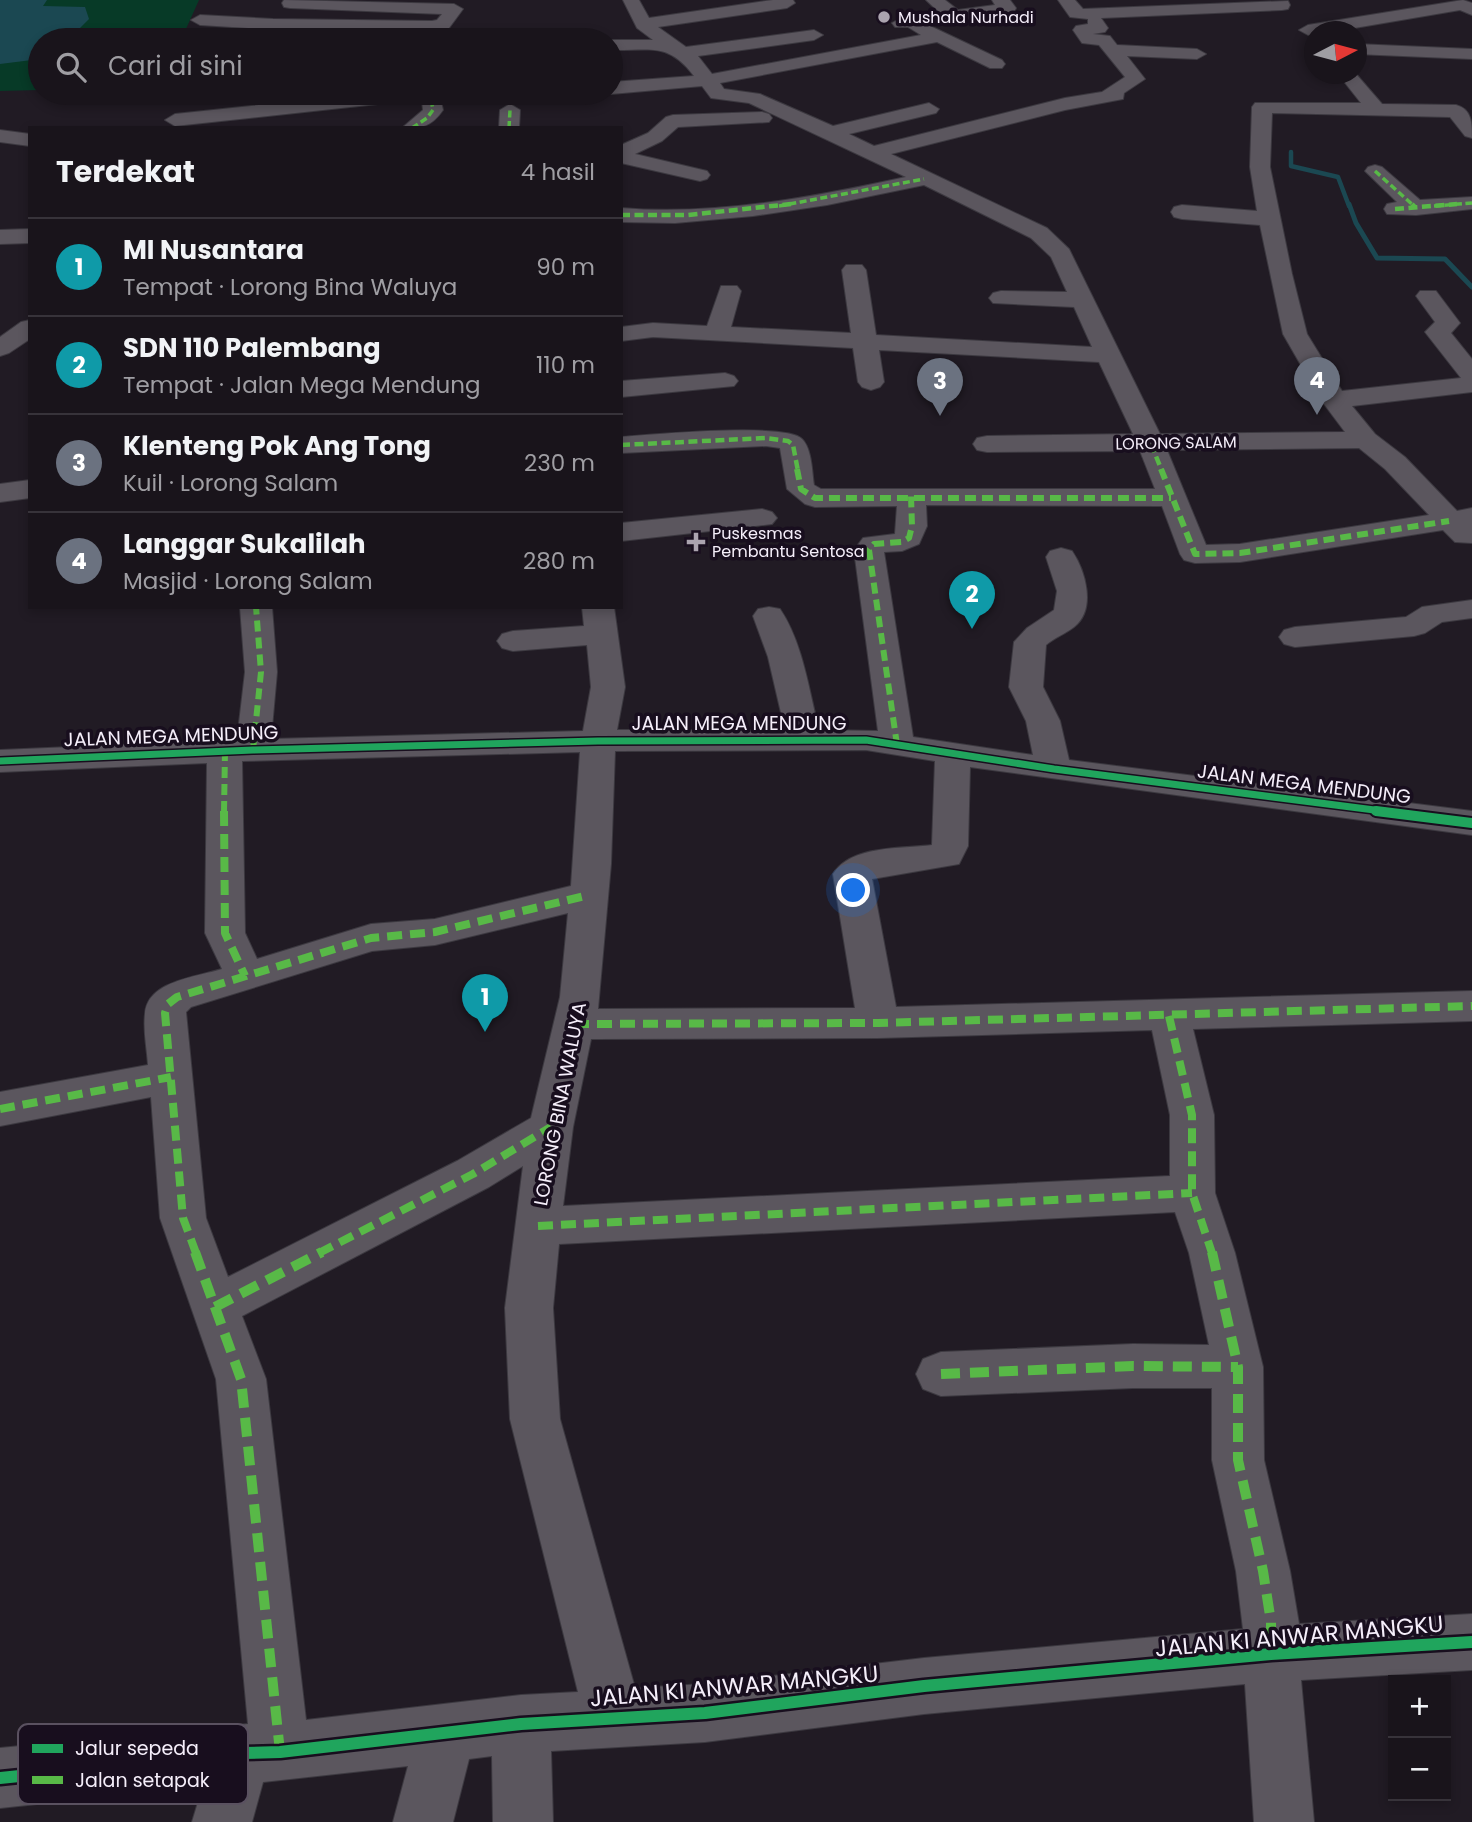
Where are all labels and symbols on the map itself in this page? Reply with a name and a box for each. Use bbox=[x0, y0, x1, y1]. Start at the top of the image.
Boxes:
place label: Mushala Nurhadi bbox=[898, 6, 1034, 29]
marker: Mushala Nurhadi bbox=[876, 9, 892, 25]
north arrow bbox=[1304, 21, 1367, 84]
pin: 4 bbox=[1294, 357, 1340, 415]
pin: 3 bbox=[917, 358, 963, 416]
street label: LORONG SALAM bbox=[1115, 430, 1237, 456]
place label: Puskesmas Pembantu Sentosa bbox=[712, 522, 865, 563]
marker: Puskesmas Pembantu Sentosa bbox=[686, 532, 706, 552]
pin: 2 bbox=[949, 571, 995, 629]
street label: JALAN MEGA MENDUNG bbox=[632, 710, 846, 737]
street label: JALAN MEGA MENDUNG bbox=[63, 719, 279, 753]
street label: JALAN MEGA MENDUNG bbox=[1196, 758, 1412, 810]
your location bbox=[836, 873, 870, 907]
pin: 1 bbox=[462, 974, 508, 1032]
street label: LORONG BINA WALUYA bbox=[527, 1000, 593, 1208]
street label: JALAN KI ANWAR MANGKU bbox=[1153, 1607, 1445, 1665]
street label: JALAN KI ANWAR MANGKU bbox=[588, 1657, 880, 1715]
legend bbox=[18, 1724, 248, 1804]
text: Jalur sepeda bbox=[75, 1735, 199, 1762]
text: Jalan setapak bbox=[75, 1767, 210, 1794]

